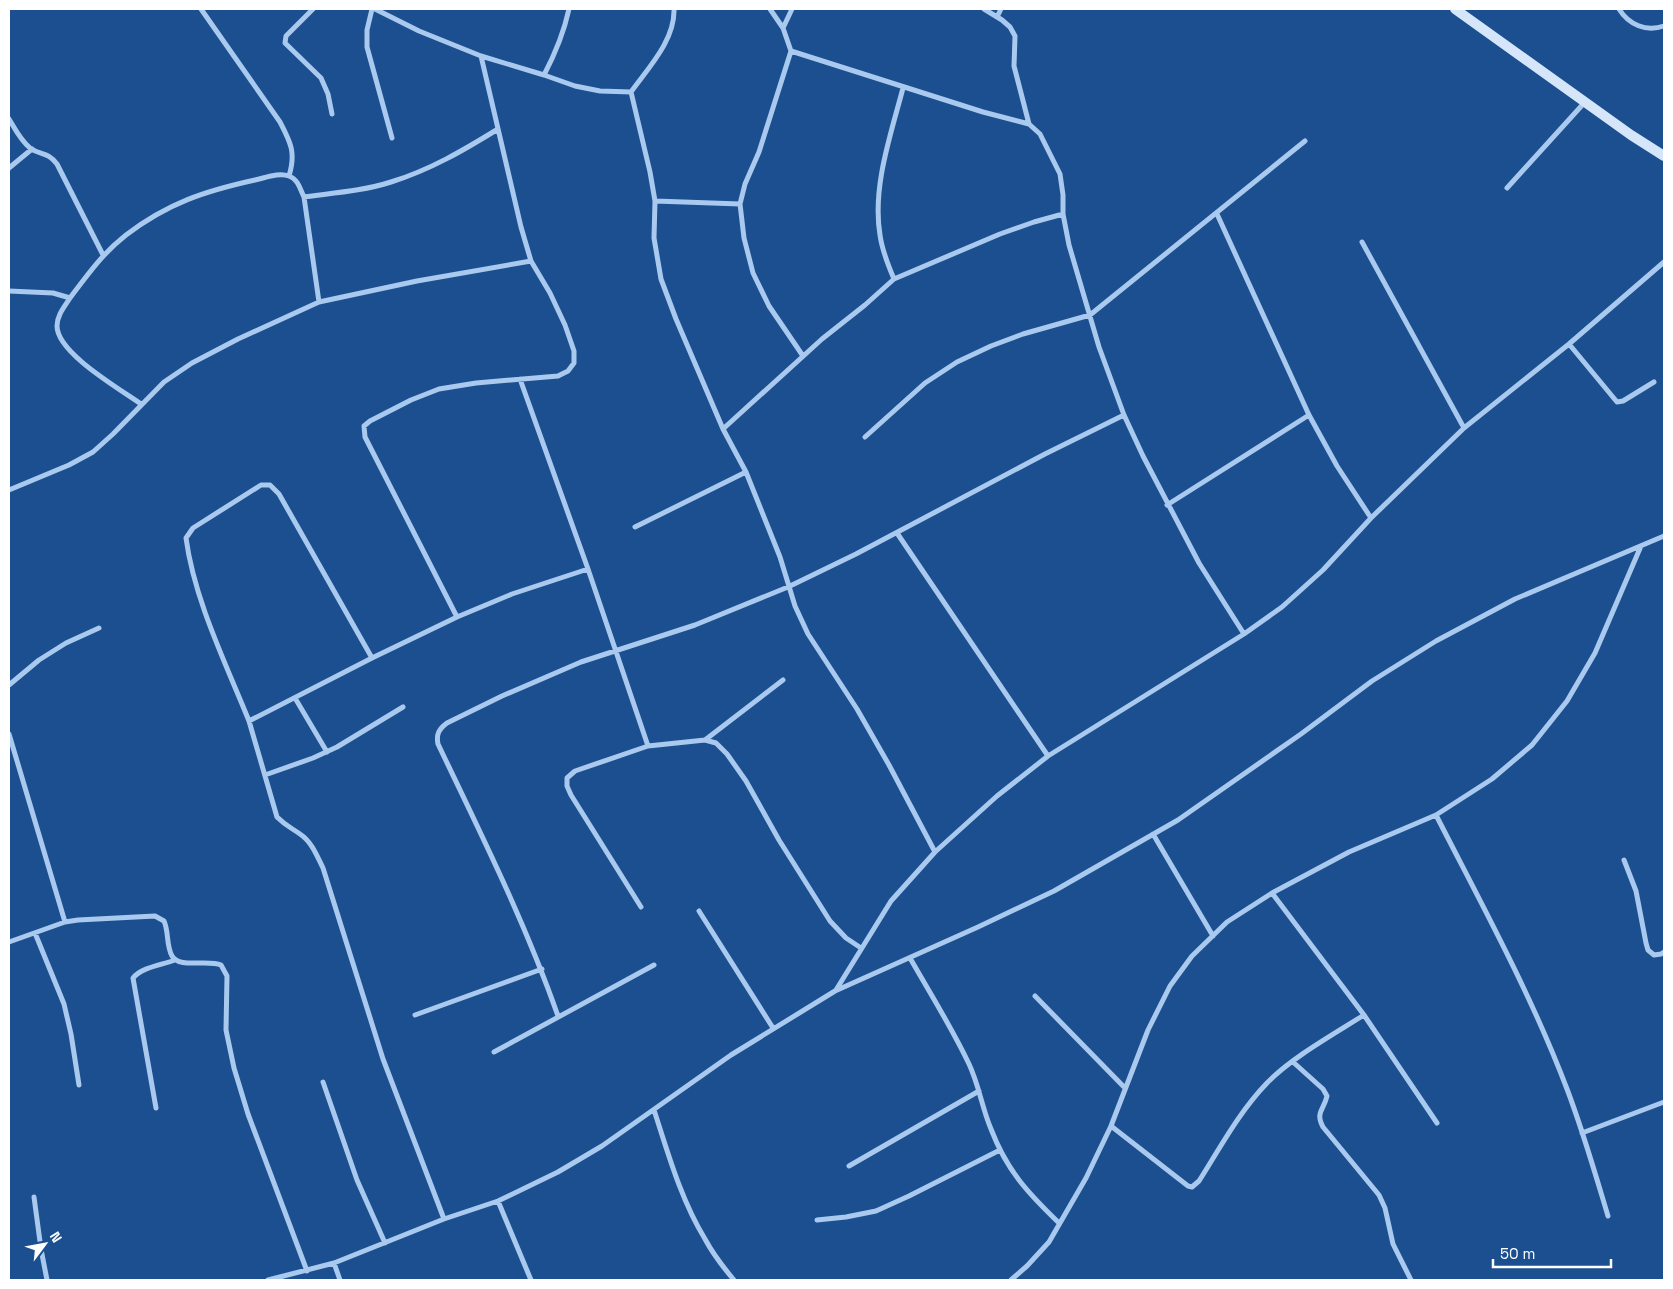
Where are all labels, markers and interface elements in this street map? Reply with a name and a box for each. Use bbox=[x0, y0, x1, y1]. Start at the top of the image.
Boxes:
north arrow bbox=[20, 1219, 70, 1269]
text: N bbox=[46, 1228, 66, 1246]
scale bar bbox=[1493, 1236, 1610, 1268]
text: 50 m bbox=[1500, 1244, 1535, 1263]

